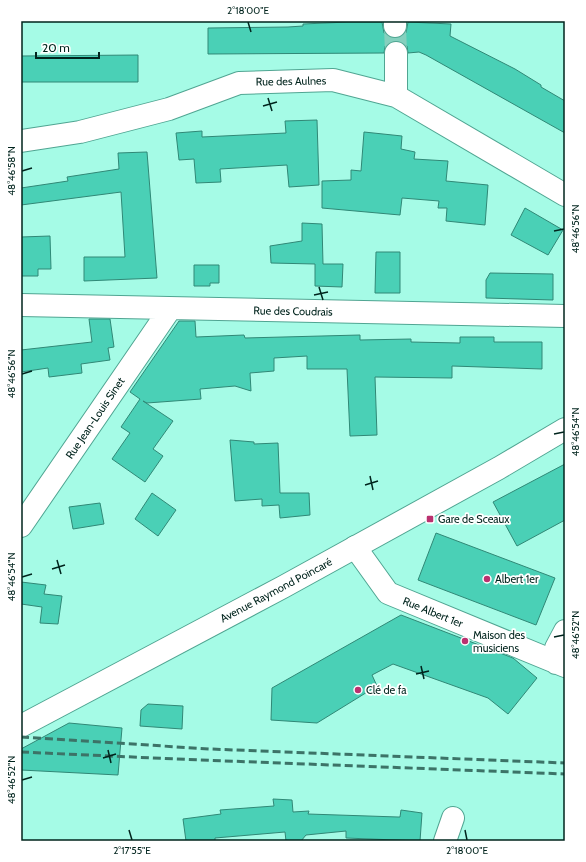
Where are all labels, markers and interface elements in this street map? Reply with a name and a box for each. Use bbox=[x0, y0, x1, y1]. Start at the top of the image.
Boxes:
text: 2°18'00"E bbox=[227, 4, 269, 17]
scale bar bbox=[36, 34, 99, 60]
text: 20 m bbox=[42, 40, 70, 55]
street label: Rue des Aulnes bbox=[256, 73, 327, 89]
text: 48°46'58"N bbox=[5, 146, 18, 196]
text: 48°46'56"N bbox=[569, 204, 582, 254]
street label: Rue des Coudrais bbox=[253, 303, 333, 319]
text: 48°46'56"N bbox=[5, 349, 18, 399]
street label: Rue Jean-Louis Sinet bbox=[62, 374, 128, 462]
text: 48°46'54"N bbox=[569, 408, 582, 457]
place label: Gare de Sceaux bbox=[438, 512, 510, 526]
marker: Gare de Sceaux bbox=[425, 514, 435, 524]
text: 48°46'54"N bbox=[5, 553, 18, 602]
street label: Avenue Raymond Poincaré bbox=[218, 554, 335, 626]
place label: Albert 1er bbox=[495, 572, 539, 586]
marker: Albert 1er bbox=[482, 574, 492, 584]
street label: Rue Albert 1er bbox=[401, 594, 466, 631]
text: 48°46'52"N bbox=[569, 611, 582, 659]
place label: Maison des musiciens bbox=[473, 628, 525, 655]
marker: Maison des musiciens bbox=[460, 636, 470, 646]
place label: Clé de fa bbox=[366, 683, 407, 697]
marker: Clé de fa bbox=[353, 685, 363, 695]
text: 48°46'52"N bbox=[5, 756, 18, 804]
text: 2°17'55"E bbox=[113, 844, 151, 857]
text: 2°18'00"E bbox=[446, 844, 488, 857]

